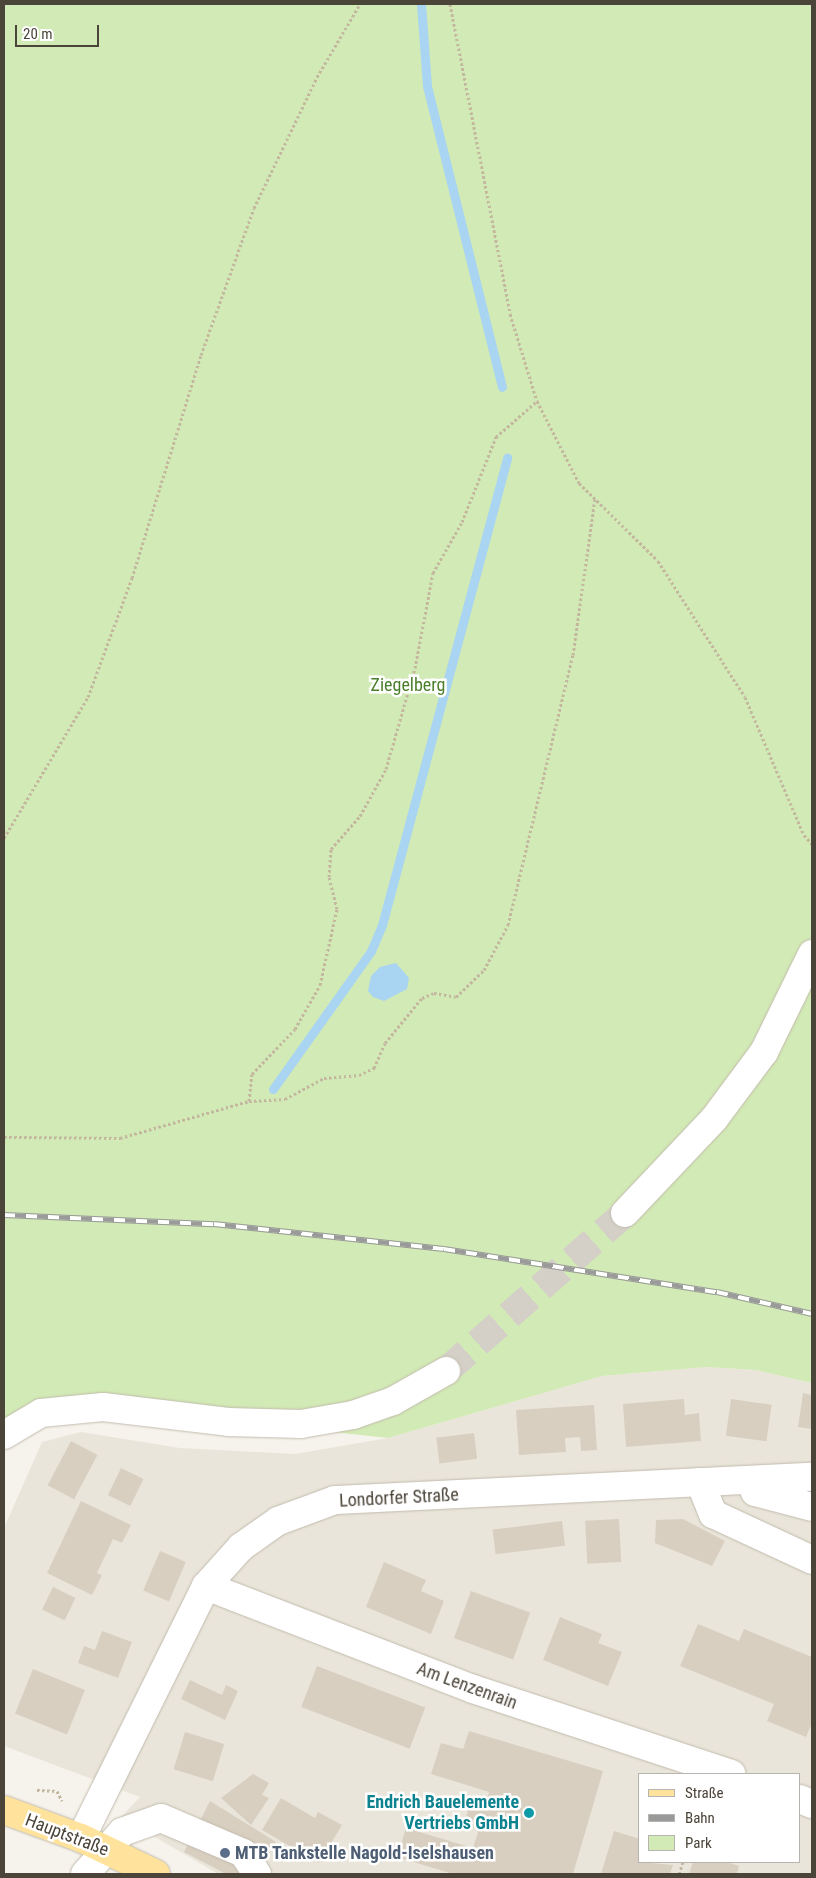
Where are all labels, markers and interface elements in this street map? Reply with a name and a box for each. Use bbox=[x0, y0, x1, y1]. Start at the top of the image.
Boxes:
scale bar bbox=[18, 15, 101, 47]
text: 20 m bbox=[23, 25, 53, 43]
park label: Ziegelberg bbox=[371, 674, 445, 696]
street label: Londorfer Straße bbox=[339, 1484, 459, 1512]
street label: Am Lenzenrain bbox=[414, 1658, 520, 1714]
legend bbox=[638, 1773, 801, 1863]
text: Straße bbox=[685, 1784, 724, 1802]
place label: Endrich Bauelemente Vertriebs GmbH bbox=[366, 1792, 519, 1835]
marker: Endrich Bauelemente Vertriebs GmbH bbox=[523, 1807, 535, 1819]
street label: Hauptstraße bbox=[22, 1809, 112, 1861]
text: Bahn bbox=[685, 1809, 715, 1827]
text: Park bbox=[685, 1834, 712, 1852]
place label: MTB Tankstelle Nagold-Iselshausen bbox=[235, 1842, 494, 1864]
marker: MTB Tankstelle Nagold-Iselshausen bbox=[219, 1847, 231, 1859]

